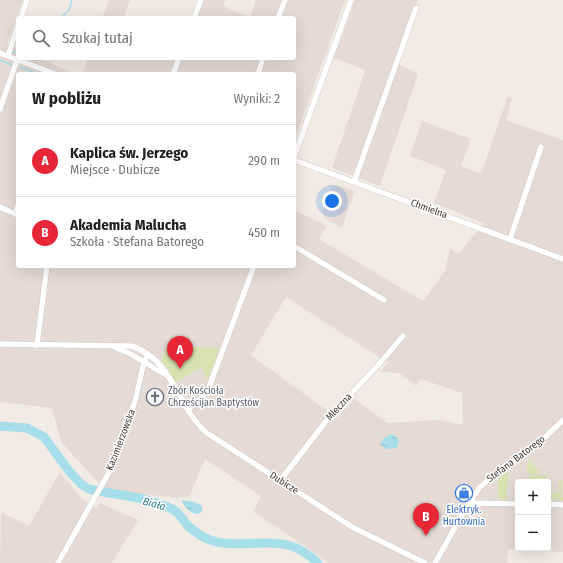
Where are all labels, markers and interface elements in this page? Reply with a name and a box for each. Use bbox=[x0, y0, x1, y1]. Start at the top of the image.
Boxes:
search box bbox=[16, 16, 296, 60]
icon: search bbox=[30, 27, 52, 49]
text: Szukaj tutaj bbox=[62, 29, 133, 47]
text: W pobliżu bbox=[32, 88, 101, 109]
text: Wyniki: 2 bbox=[233, 91, 280, 106]
text: Kaplica św. Jerzego bbox=[70, 144, 188, 162]
text: A bbox=[41, 153, 49, 168]
text: 290 m bbox=[248, 153, 280, 168]
text: Miejsce · Dubicze bbox=[70, 162, 160, 177]
your location bbox=[322, 191, 342, 211]
street label: Chmielna bbox=[409, 197, 449, 221]
text: Akademia Malucha bbox=[70, 216, 187, 234]
text: B bbox=[41, 225, 49, 240]
text: 450 m bbox=[248, 225, 280, 240]
text: Szkoła · Stefana Batorego bbox=[70, 234, 204, 249]
pin: A bbox=[167, 336, 193, 369]
place label: Zbór Kościoła Chrześcijan Baptystów bbox=[168, 385, 260, 409]
church icon: Zbór Kościoła Chrześcijan Baptystów bbox=[145, 387, 165, 407]
street label: Mleczna bbox=[323, 391, 355, 423]
street label: Kazimierzowska bbox=[104, 408, 138, 472]
street label: Stefana Batorego bbox=[484, 433, 548, 485]
street label: Dubicze bbox=[267, 469, 301, 497]
map controls bbox=[515, 479, 551, 551]
button: + bbox=[515, 479, 551, 515]
shop icon: Elektryk. Hurtownia bbox=[454, 483, 474, 503]
water label: Biała bbox=[141, 495, 167, 514]
pin: B bbox=[413, 503, 439, 536]
place label: Elektryk. Hurtownia bbox=[443, 504, 485, 528]
button: − bbox=[515, 515, 551, 551]

